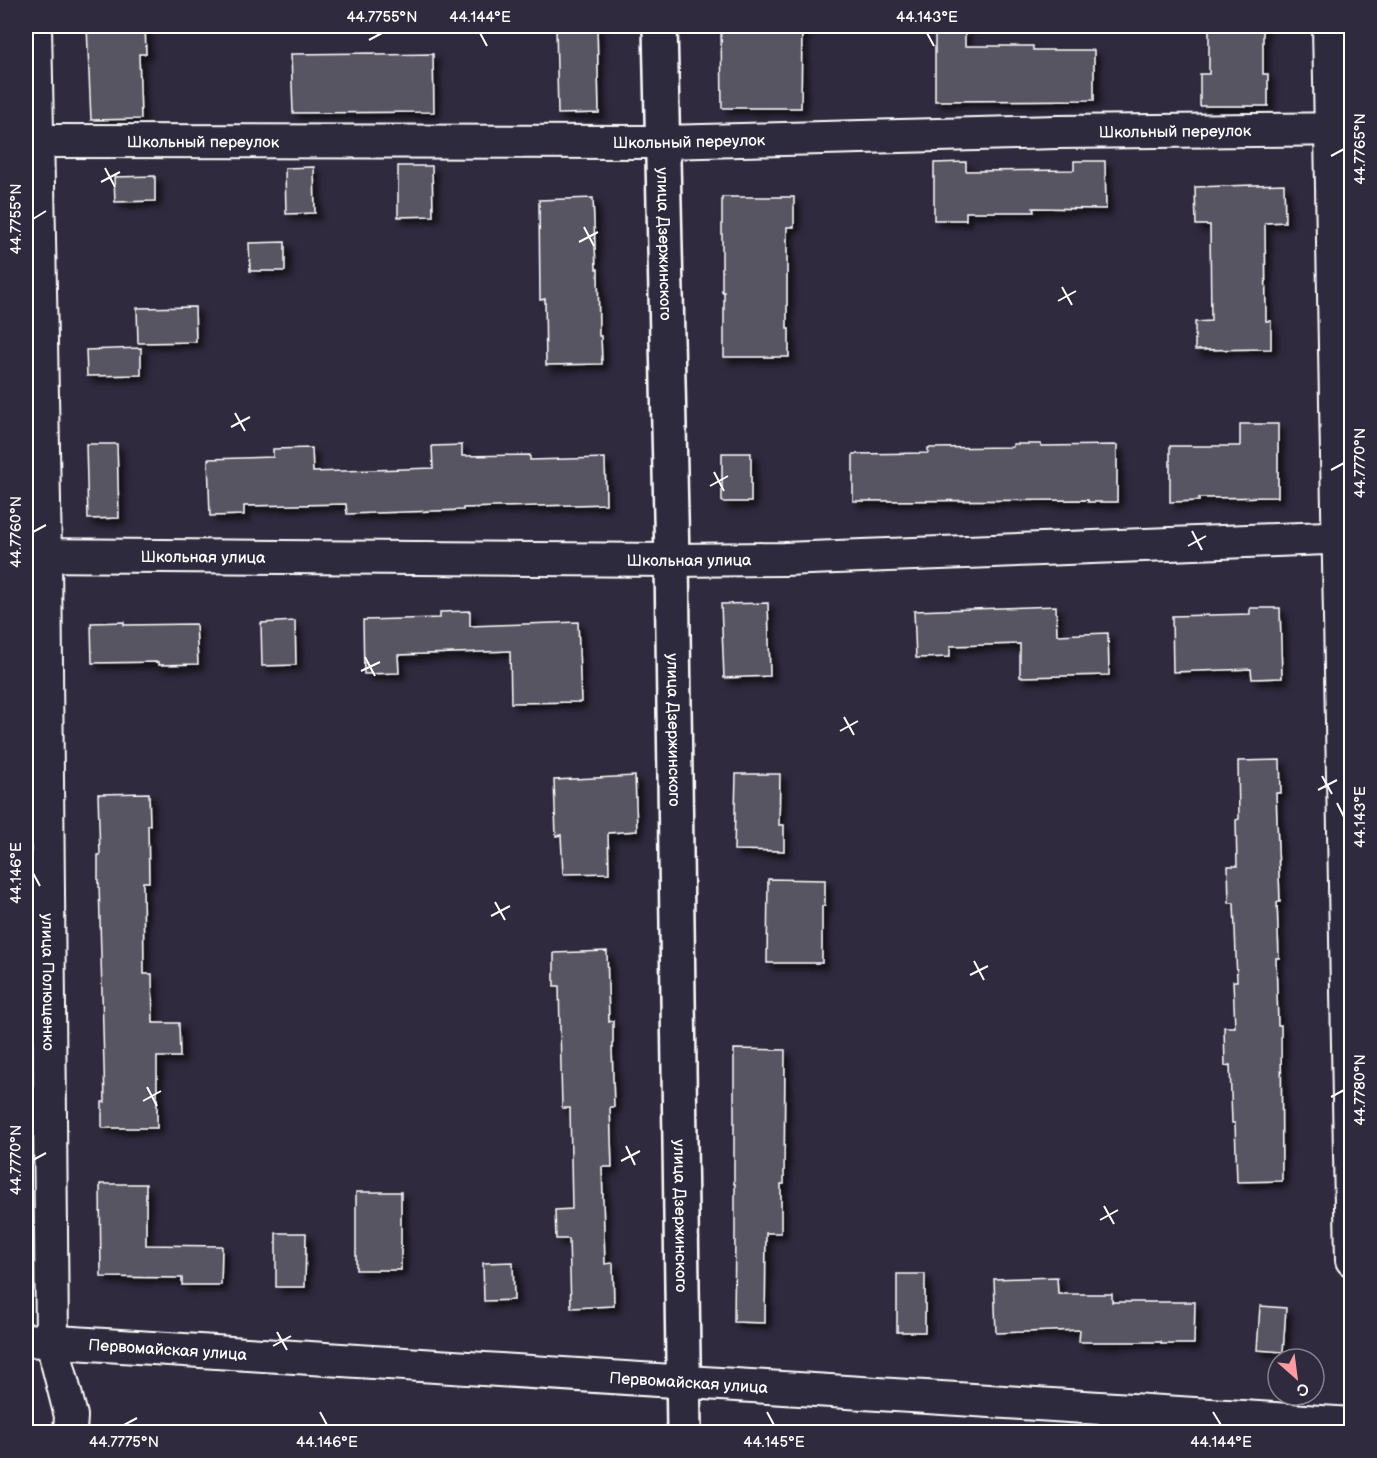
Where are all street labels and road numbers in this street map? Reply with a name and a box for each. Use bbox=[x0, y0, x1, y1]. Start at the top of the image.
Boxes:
street label: Школьный переулок bbox=[1099, 122, 1252, 143]
street label: Школьный переулок bbox=[613, 131, 766, 153]
street label: Школьный переулок bbox=[127, 133, 280, 152]
street label: улица Дзержинского bbox=[652, 167, 675, 321]
street label: Школьная улица bbox=[140, 548, 266, 568]
street label: Школьная улица bbox=[626, 551, 752, 571]
street label: улица Дзержинского bbox=[662, 653, 683, 807]
street label: улица Полющенко bbox=[37, 913, 57, 1051]
street label: улица Дзержинского bbox=[669, 1139, 690, 1293]
street label: Первомайская улица bbox=[88, 1336, 248, 1365]
street label: Первомайская улица bbox=[609, 1369, 769, 1398]

